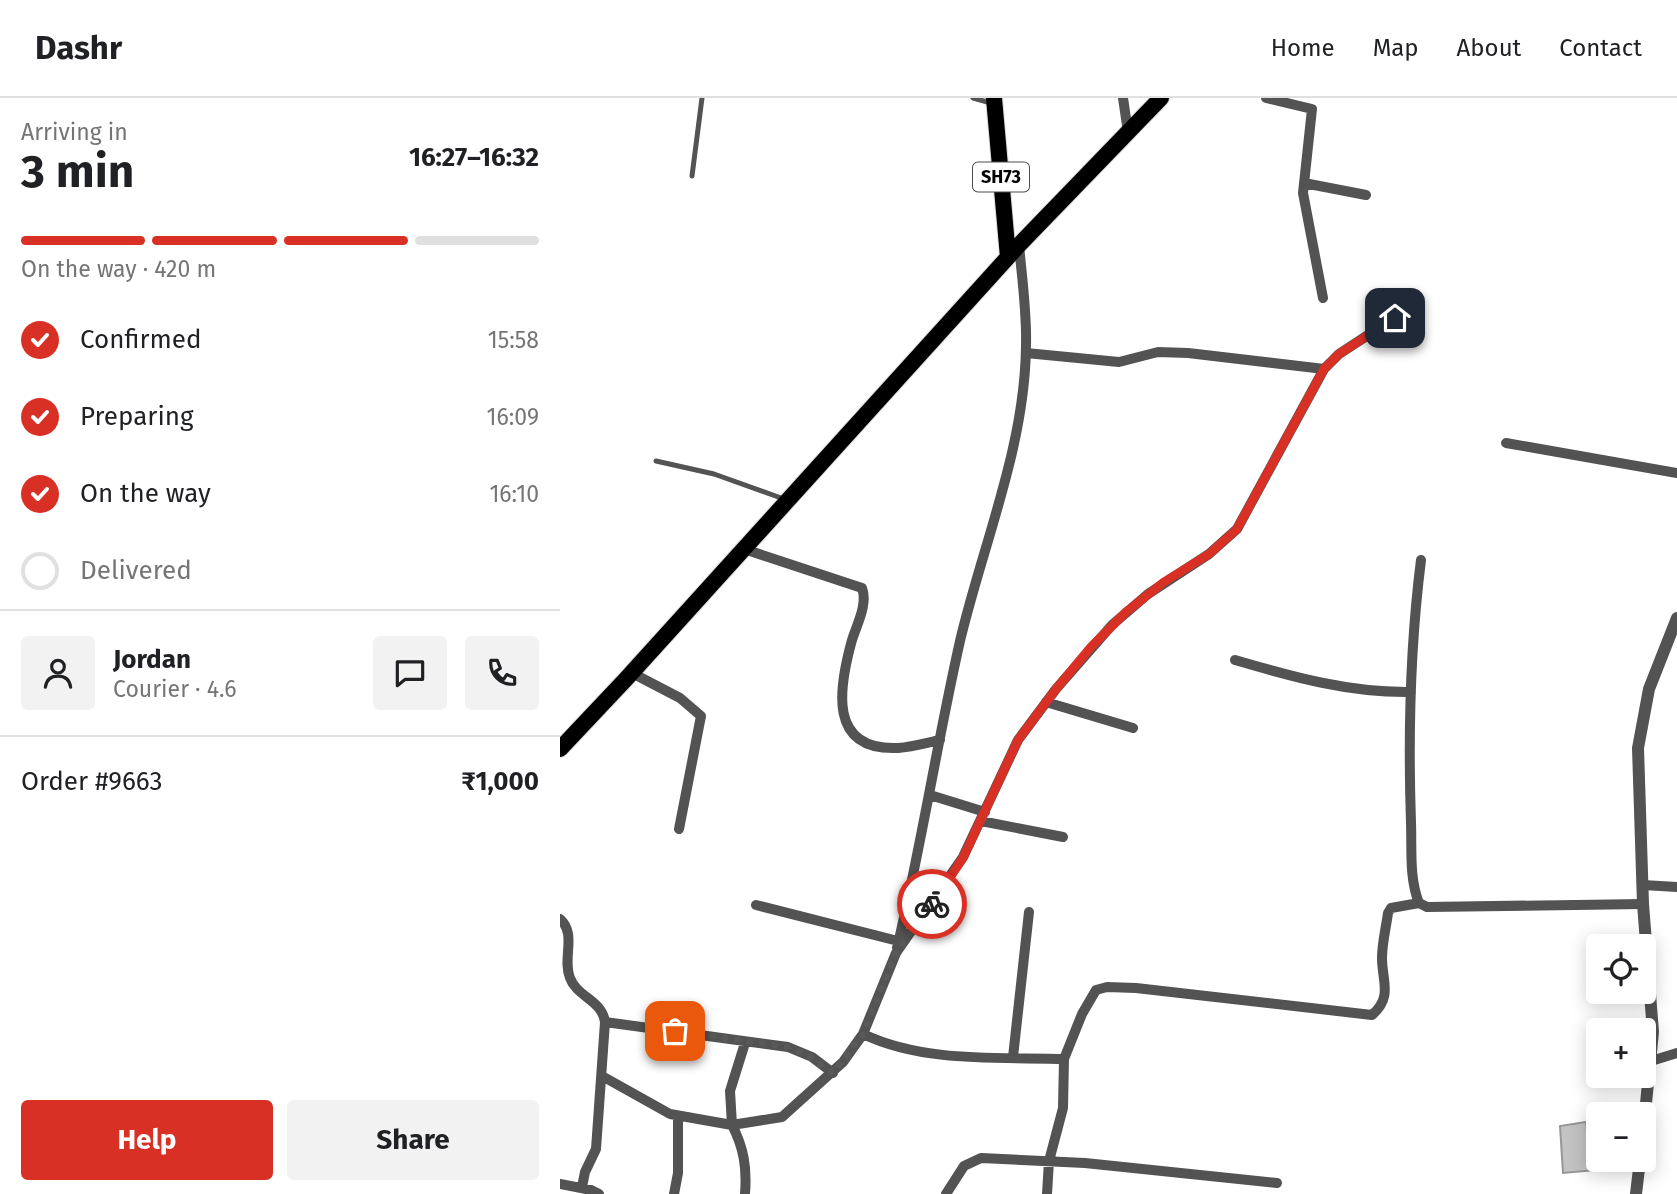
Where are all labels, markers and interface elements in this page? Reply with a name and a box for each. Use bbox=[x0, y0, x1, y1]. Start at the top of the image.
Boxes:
text: Dashr bbox=[35, 28, 122, 68]
text: Home bbox=[1271, 34, 1335, 62]
text: Map bbox=[1373, 34, 1419, 62]
text: About bbox=[1457, 34, 1521, 62]
text: Contact bbox=[1559, 34, 1642, 62]
text: Arriving in bbox=[21, 118, 128, 146]
text: 16:27–16:32 bbox=[409, 142, 539, 173]
text: 3 min bbox=[21, 144, 134, 199]
road number: SH73 bbox=[973, 162, 1029, 192]
text: On the way · 420 m bbox=[21, 255, 216, 283]
pin bbox=[1365, 288, 1425, 348]
icon: home bbox=[1376, 299, 1414, 337]
icon: check bbox=[21, 321, 59, 359]
text: Confirmed bbox=[80, 324, 201, 355]
text: 15:58 bbox=[488, 326, 539, 354]
icon: check bbox=[21, 398, 59, 436]
text: Preparing bbox=[80, 401, 193, 432]
text: 16:09 bbox=[487, 403, 539, 431]
icon: check bbox=[21, 475, 59, 513]
text: On the way bbox=[80, 478, 211, 509]
text: 16:10 bbox=[489, 480, 539, 508]
text: Delivered bbox=[80, 555, 192, 586]
button: person bbox=[21, 636, 95, 710]
button: chat bbox=[373, 636, 447, 710]
button: phone bbox=[465, 636, 539, 710]
text: Jordan bbox=[113, 644, 191, 675]
text: Courier · 4.6 bbox=[113, 675, 237, 703]
text: Order #9663 bbox=[21, 766, 162, 797]
text: ₹1,000 bbox=[461, 766, 539, 797]
courier bbox=[897, 869, 967, 939]
icon: bike bbox=[913, 885, 951, 923]
map controls bbox=[1586, 934, 1656, 1172]
button: locate bbox=[1586, 934, 1656, 1004]
pin bbox=[645, 1001, 705, 1061]
icon: bag bbox=[656, 1012, 694, 1050]
button: + bbox=[1586, 1018, 1656, 1088]
button: Help bbox=[21, 1100, 273, 1180]
button: Share bbox=[287, 1100, 539, 1180]
button: − bbox=[1586, 1102, 1656, 1172]

